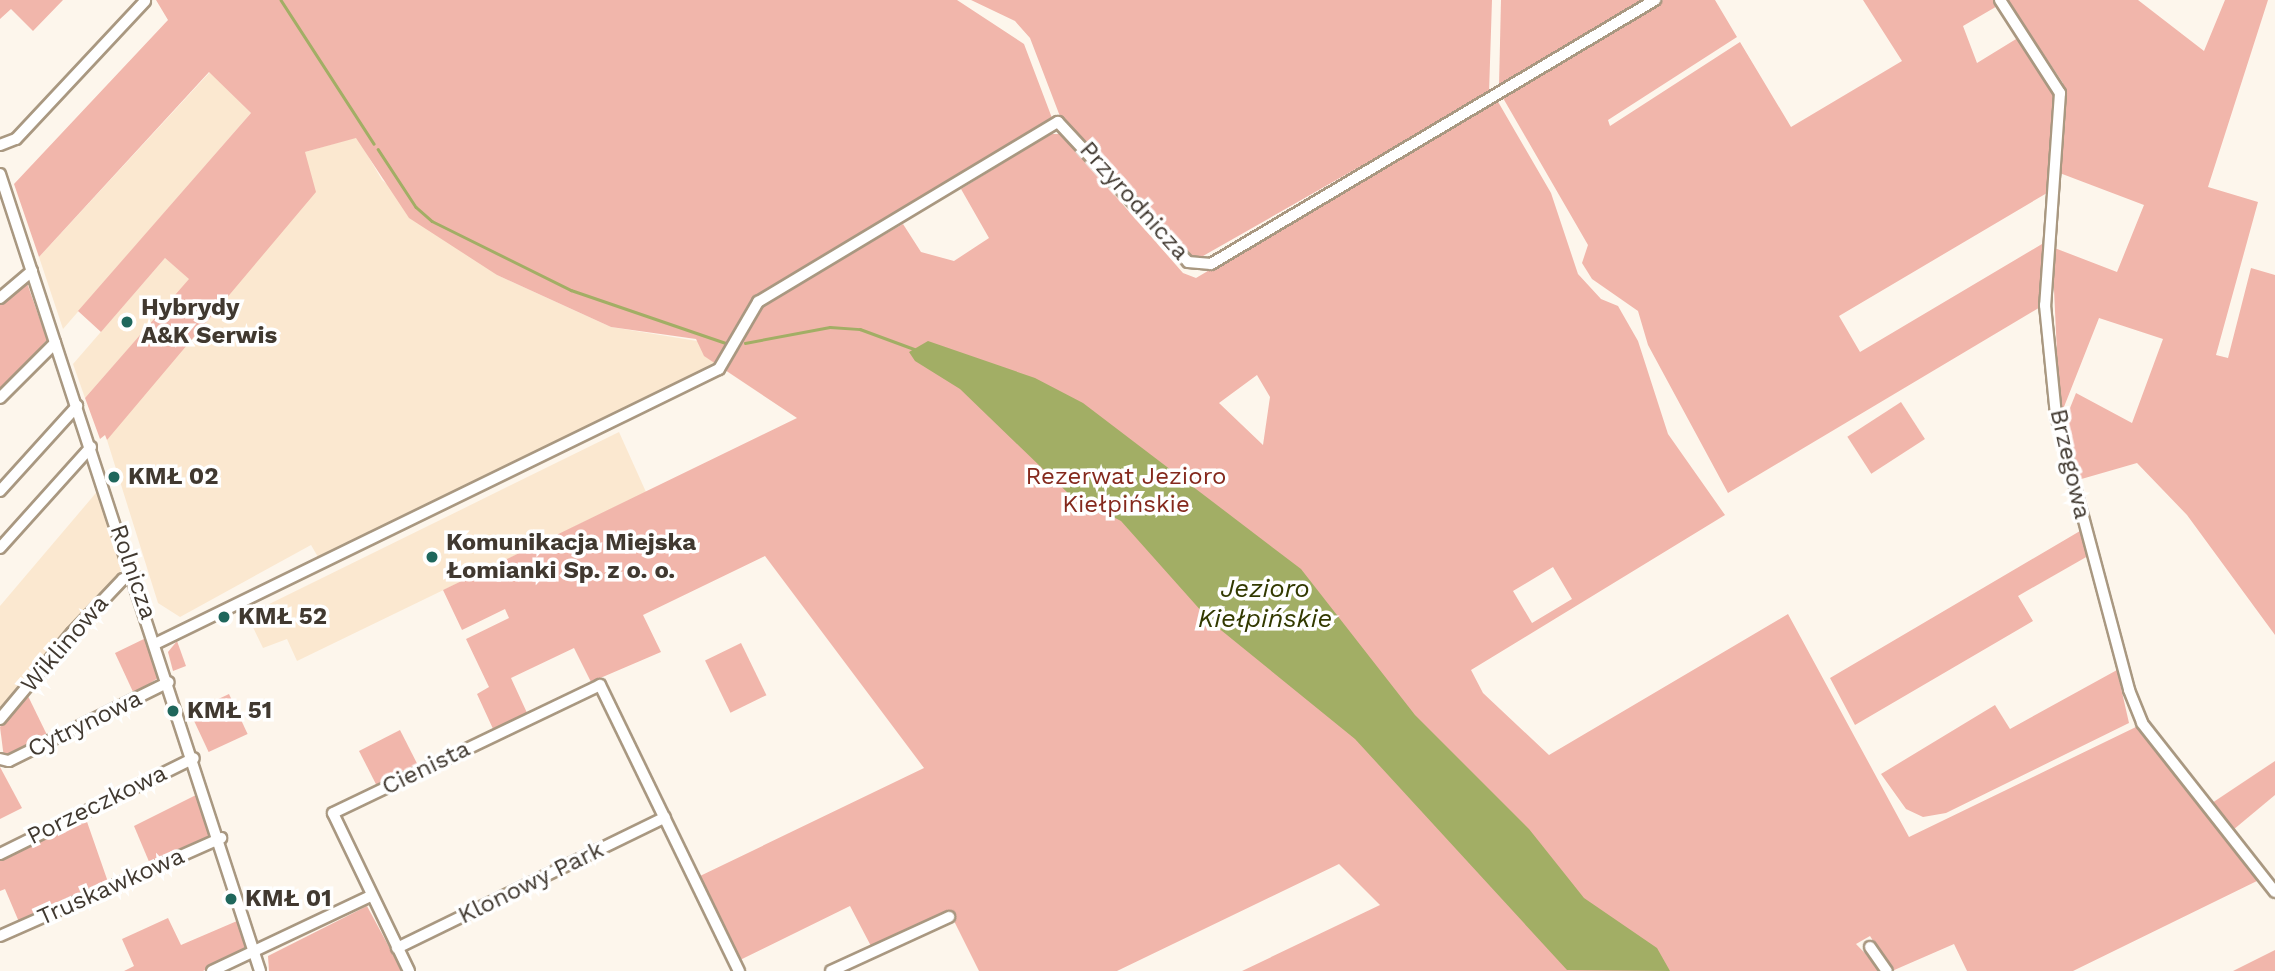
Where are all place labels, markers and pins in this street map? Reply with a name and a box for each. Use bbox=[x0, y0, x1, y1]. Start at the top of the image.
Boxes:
place label: Hybrydy A&K Serwis bbox=[141, 294, 277, 350]
marker: Hybrydy A&K Serwis bbox=[119, 314, 135, 330]
place label: KMŁ 02 bbox=[128, 463, 219, 491]
marker: KMŁ 02 bbox=[106, 469, 122, 485]
place label: Komunikacja Miejska Łomianki Sp. z o. o. bbox=[446, 529, 696, 585]
marker: Komunikacja Miejska Łomianki Sp. z o. o. bbox=[424, 549, 440, 565]
place label: KMŁ 52 bbox=[238, 603, 328, 631]
marker: KMŁ 52 bbox=[216, 609, 232, 625]
place label: KMŁ 51 bbox=[187, 697, 273, 725]
marker: KMŁ 51 bbox=[165, 703, 181, 719]
place label: KMŁ 01 bbox=[245, 885, 332, 913]
marker: KMŁ 01 bbox=[223, 891, 239, 907]

